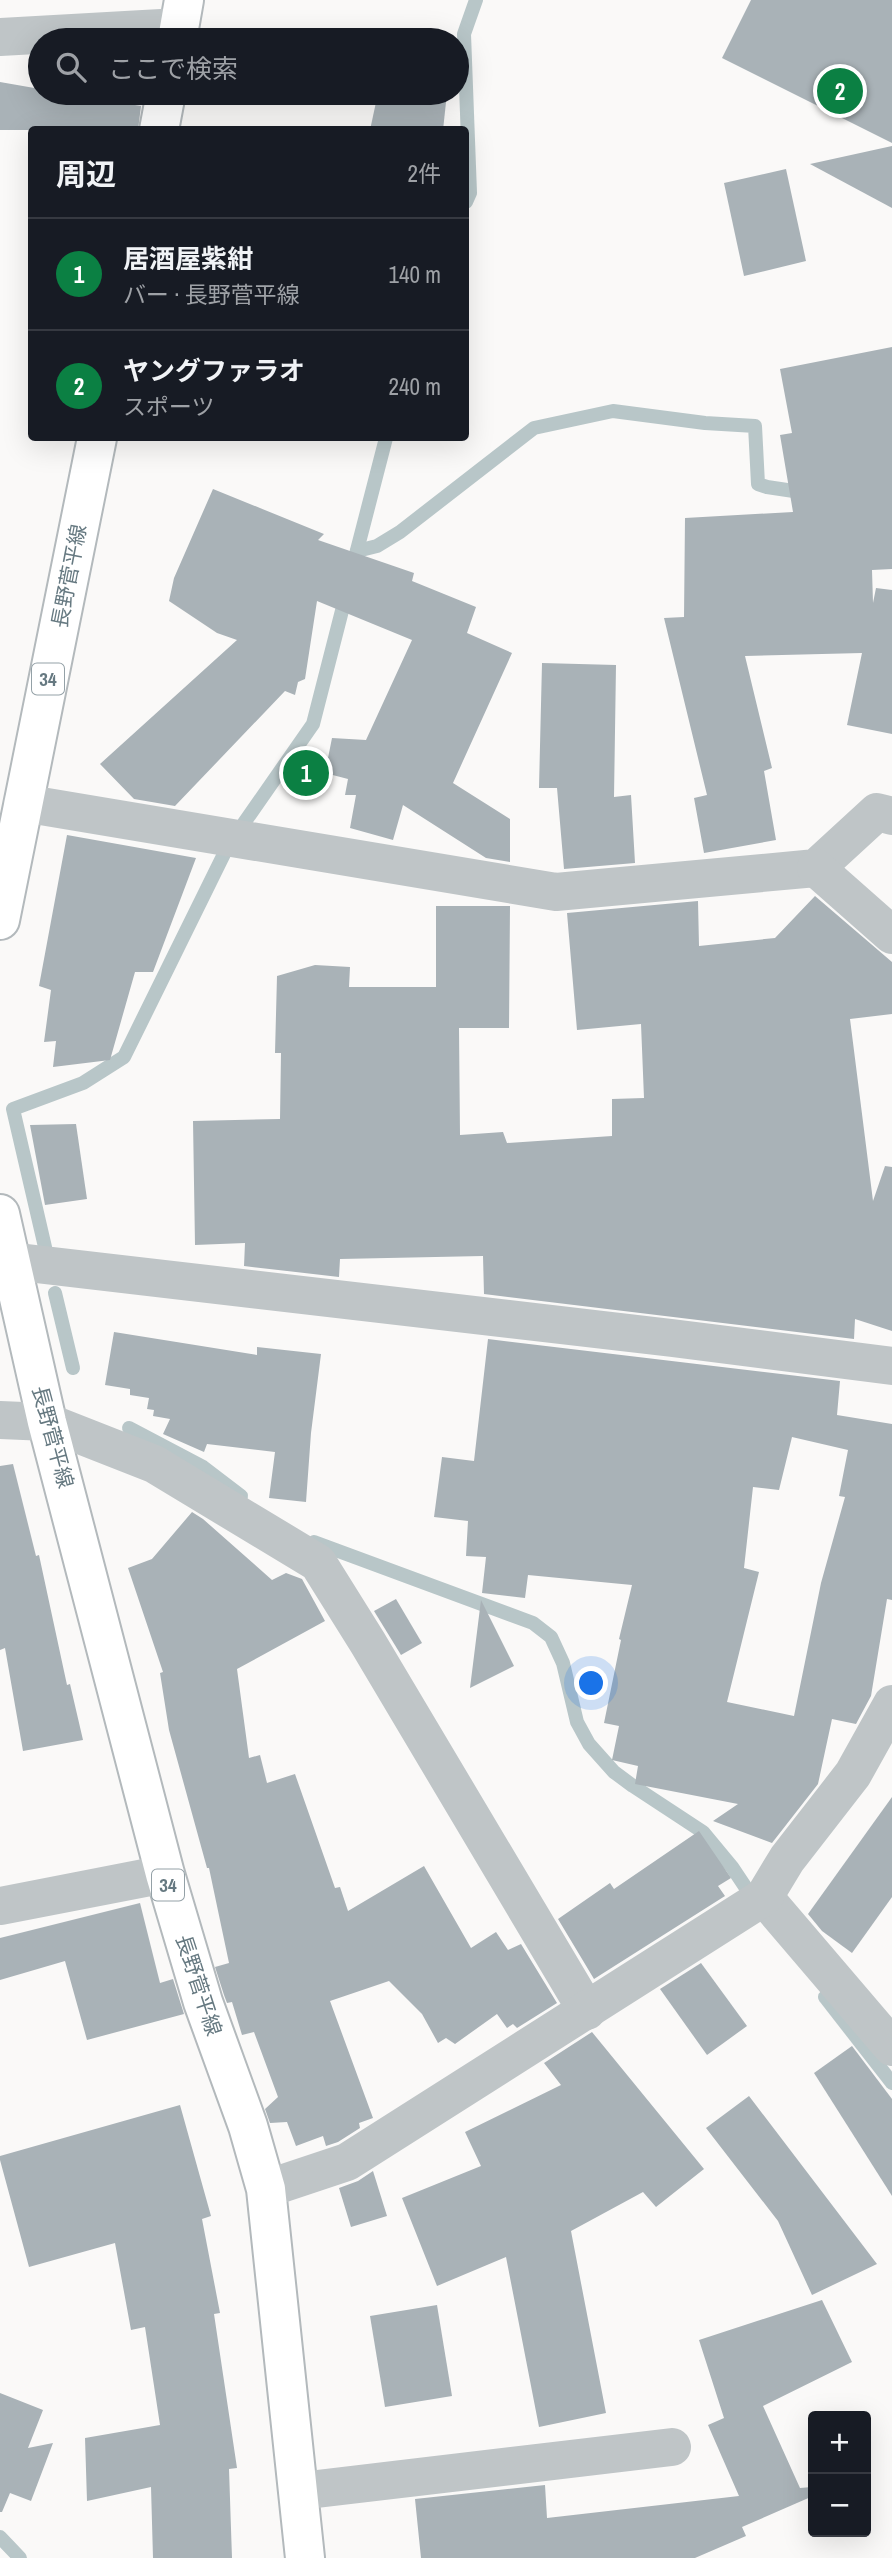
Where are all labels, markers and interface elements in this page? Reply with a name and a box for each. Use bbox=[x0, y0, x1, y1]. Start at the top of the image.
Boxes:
search box bbox=[28, 28, 469, 105]
icon: search bbox=[52, 48, 90, 86]
text: ここで検索 bbox=[108, 51, 238, 86]
pin: 2 bbox=[817, 65, 863, 117]
text: 周辺 bbox=[56, 154, 116, 194]
text: 2件 bbox=[408, 158, 441, 189]
text: 居酒屋紫紺 bbox=[123, 241, 253, 276]
text: 1 bbox=[74, 259, 84, 290]
text: 140 m bbox=[389, 259, 441, 290]
text: バー · 長野菅平線 bbox=[123, 279, 300, 310]
text: ヤングファラオ bbox=[123, 353, 305, 388]
text: 2 bbox=[74, 371, 84, 402]
text: 240 m bbox=[389, 371, 441, 402]
text: スポーツ bbox=[123, 391, 215, 422]
street label: 長野菅平線 bbox=[45, 522, 93, 630]
road number: 34 bbox=[32, 664, 64, 694]
pin: 1 bbox=[283, 747, 329, 799]
street label: 長野菅平線 bbox=[25, 1383, 81, 1491]
your location bbox=[574, 1666, 608, 1700]
road number: 34 bbox=[152, 1870, 184, 1900]
street label: 長野菅平線 bbox=[169, 1931, 229, 2039]
map controls bbox=[808, 2411, 871, 2537]
button: + bbox=[808, 2411, 871, 2474]
button: − bbox=[808, 2474, 871, 2537]

